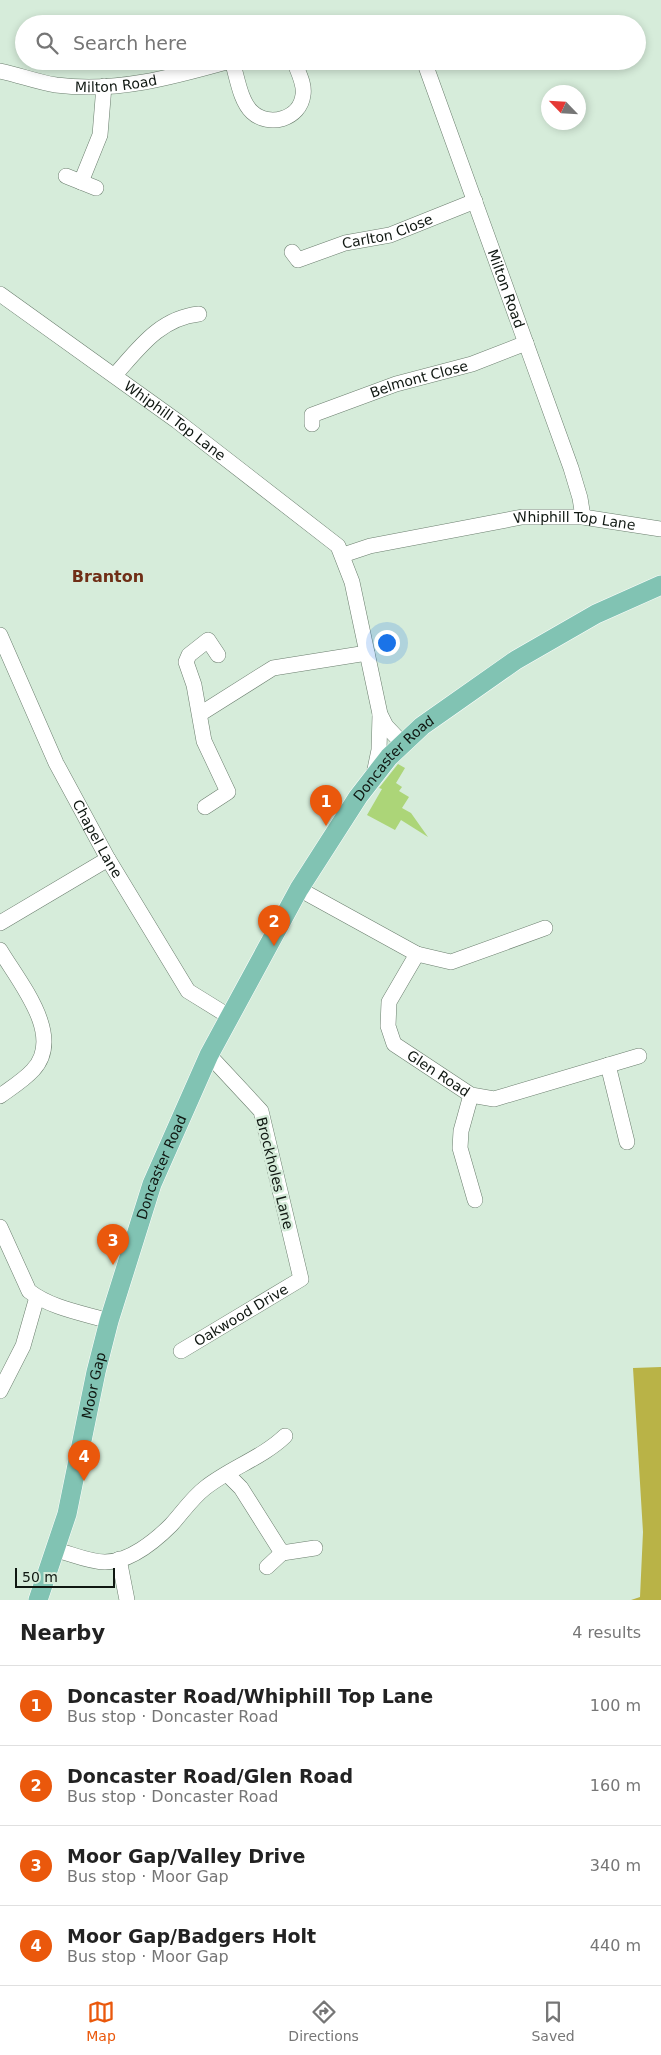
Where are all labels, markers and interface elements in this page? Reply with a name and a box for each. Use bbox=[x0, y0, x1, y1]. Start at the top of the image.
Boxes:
search box bbox=[15, 15, 646, 70]
icon: search bbox=[33, 29, 61, 57]
text: Search here bbox=[73, 32, 187, 54]
street label: Milton Road bbox=[75, 72, 158, 95]
north arrow bbox=[541, 85, 586, 130]
street label: Carlton Close bbox=[341, 211, 435, 251]
street label: Milton Road bbox=[485, 247, 528, 330]
street label: Belmont Close bbox=[368, 357, 470, 401]
street label: Whiphill Top Lane bbox=[121, 378, 229, 464]
street label: Whiphill Top Lane bbox=[512, 508, 637, 533]
district label: Branton bbox=[72, 567, 144, 586]
your location bbox=[374, 630, 400, 656]
street label: Doncaster Road bbox=[350, 712, 437, 804]
pin: 1 bbox=[310, 785, 342, 826]
street label: Chapel Lane bbox=[69, 797, 126, 881]
pin: 2 bbox=[258, 905, 290, 946]
street label: Glen Road bbox=[404, 1047, 473, 1100]
street label: Doncaster Road bbox=[133, 1112, 190, 1221]
street label: Brockholes Lane bbox=[253, 1115, 297, 1231]
pin: 3 bbox=[97, 1224, 129, 1265]
street label: Oakwood Drive bbox=[191, 1281, 291, 1349]
street label: Moor Gap bbox=[79, 1350, 109, 1420]
pin: 4 bbox=[68, 1440, 100, 1481]
scale bar bbox=[15, 1565, 115, 1588]
text: 50 m bbox=[22, 1569, 58, 1585]
text: Nearby bbox=[20, 1621, 105, 1645]
text: 4 results bbox=[572, 1623, 641, 1642]
text: Doncaster Road/Whiphill Top Lane bbox=[67, 1685, 433, 1707]
text: 1 bbox=[30, 1696, 42, 1715]
text: 100 m bbox=[590, 1696, 641, 1715]
text: Bus stop · Doncaster Road bbox=[67, 1707, 278, 1726]
text: Doncaster Road/Glen Road bbox=[67, 1765, 353, 1787]
text: 2 bbox=[30, 1776, 42, 1795]
text: 160 m bbox=[590, 1776, 641, 1795]
text: Bus stop · Doncaster Road bbox=[67, 1787, 278, 1806]
text: Moor Gap/Valley Drive bbox=[67, 1845, 305, 1867]
text: 3 bbox=[30, 1856, 42, 1875]
text: 340 m bbox=[590, 1856, 641, 1875]
text: Bus stop · Moor Gap bbox=[67, 1867, 229, 1886]
text: Moor Gap/Badgers Holt bbox=[67, 1925, 316, 1947]
text: 4 bbox=[30, 1936, 42, 1955]
text: 440 m bbox=[590, 1936, 641, 1955]
text: Bus stop · Moor Gap bbox=[67, 1947, 229, 1966]
tab: Map bbox=[86, 1998, 116, 2044]
tab: Directions bbox=[288, 1998, 359, 2044]
tab: Saved bbox=[531, 1998, 575, 2044]

